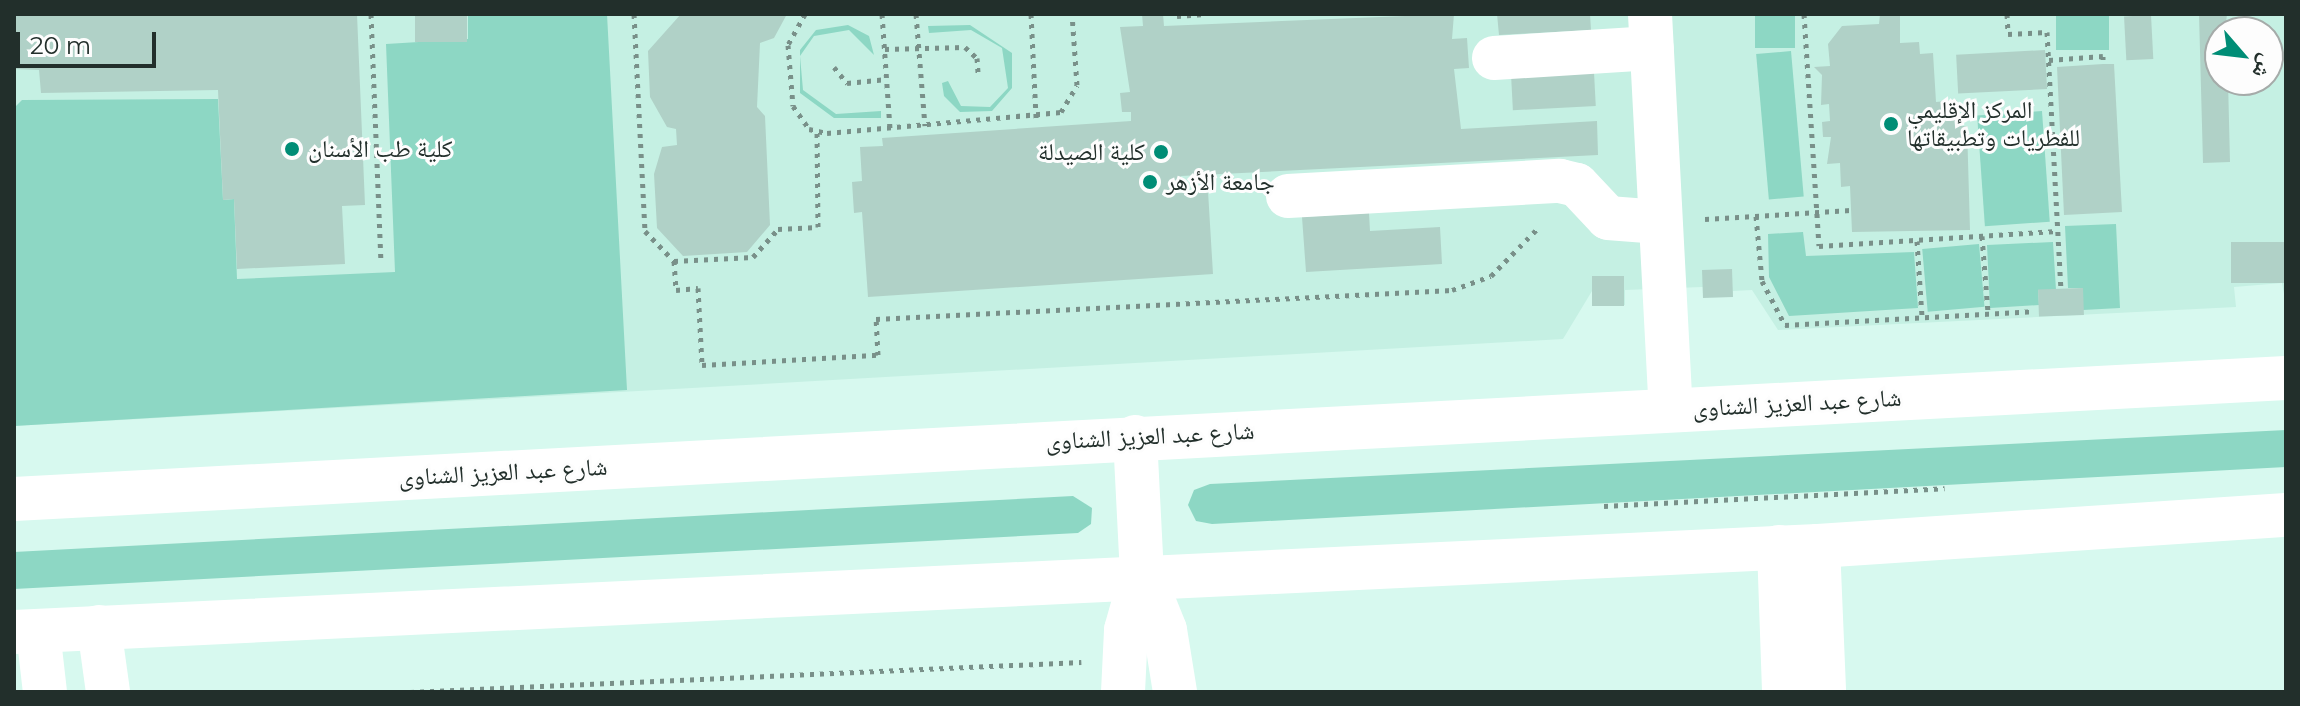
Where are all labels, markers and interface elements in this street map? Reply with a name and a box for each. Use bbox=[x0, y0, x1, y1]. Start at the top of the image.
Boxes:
scale bar bbox=[20, 16, 160, 66]
north arrow bbox=[2204, 16, 2284, 96]
text: 20 m bbox=[30, 31, 91, 60]
text: ش bbox=[2246, 50, 2281, 83]
place label: المركز الإقليمي للفطريات وتطبيقاتها bbox=[1907, 96, 2080, 152]
marker: المركز الإقليمي للفطريات وتطبيقاتها bbox=[1882, 115, 1900, 133]
place label: كلية طب الأسنان bbox=[308, 135, 452, 163]
place label: كلية الصيدلة bbox=[1038, 138, 1145, 166]
marker: كلية طب الأسنان bbox=[283, 140, 301, 158]
marker: كلية الصيدلة bbox=[1152, 143, 1170, 161]
place label: جامعة الأزهر bbox=[1166, 168, 1275, 196]
marker: جامعة الأزهر bbox=[1141, 173, 1159, 191]
street label: شارع عبد العزيز الشناوى bbox=[1692, 383, 1902, 423]
street label: شارع عبد العزيز الشناوى bbox=[1045, 416, 1255, 456]
street label: شارع عبد العزيز الشناوى bbox=[398, 452, 608, 492]

